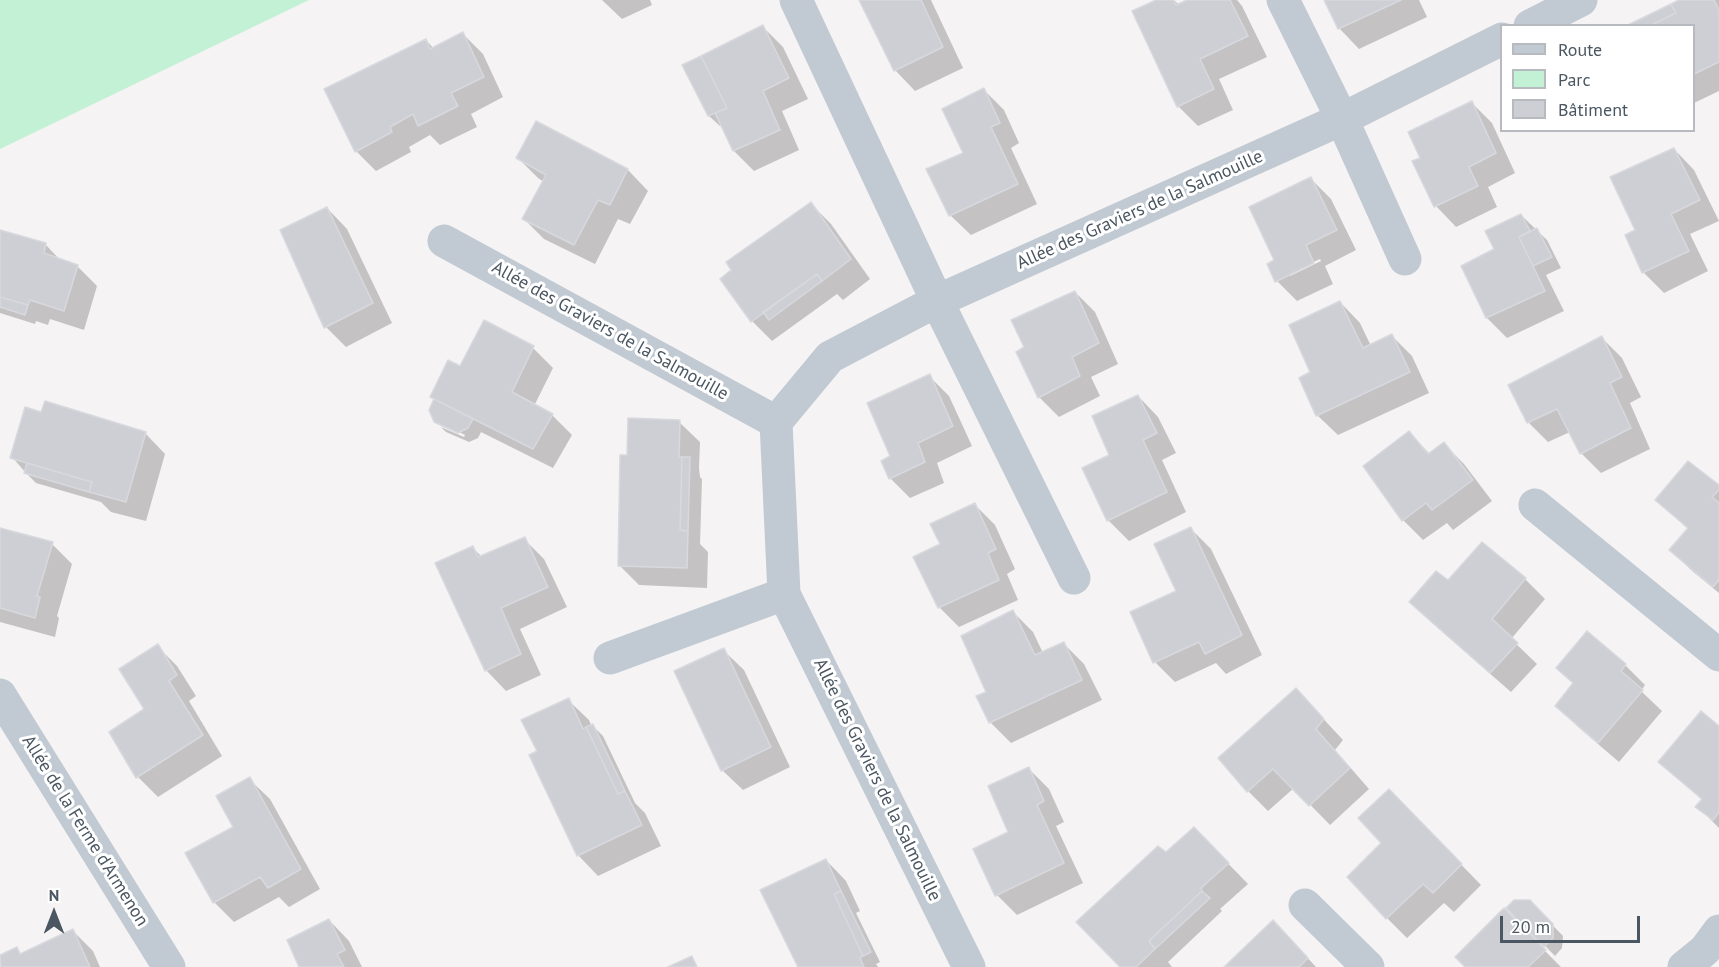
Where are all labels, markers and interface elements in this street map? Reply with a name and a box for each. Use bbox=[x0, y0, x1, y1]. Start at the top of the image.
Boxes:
legend bbox=[1500, 24, 1695, 132]
text: Route bbox=[1558, 38, 1602, 61]
text: Parc bbox=[1558, 68, 1591, 91]
text: Bâtiment bbox=[1558, 98, 1628, 121]
street label: Allée des Graviers de la Salmouille bbox=[1014, 146, 1266, 274]
street label: Allée des Graviers de la Salmouille bbox=[488, 257, 732, 405]
street label: Allée des Graviers de la Salmouille bbox=[809, 655, 945, 905]
street label: Allée de la Ferme d'Armenon bbox=[17, 732, 153, 930]
north arrow bbox=[24, 883, 84, 943]
text: N bbox=[49, 885, 59, 905]
scale bar bbox=[1503, 904, 1642, 942]
text: 20 m bbox=[1511, 915, 1550, 938]

